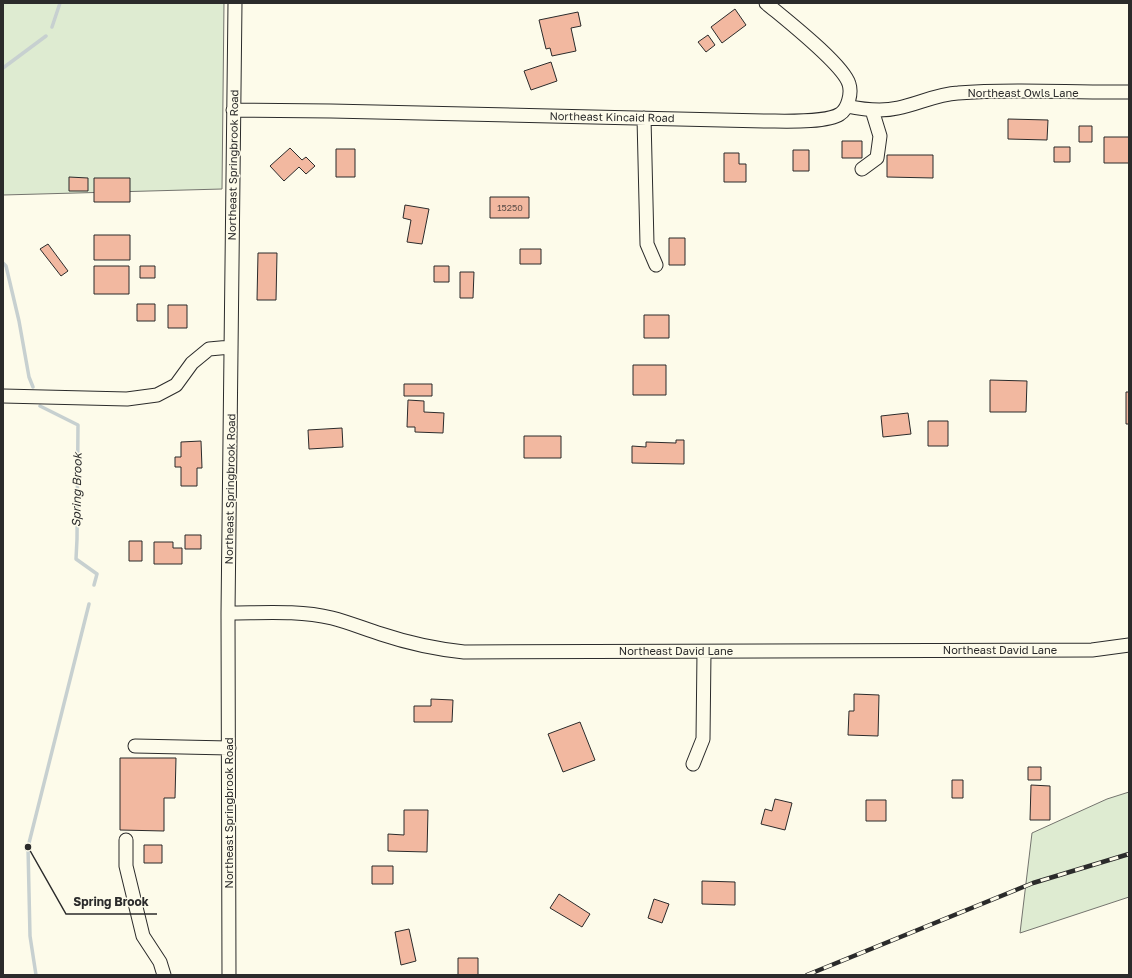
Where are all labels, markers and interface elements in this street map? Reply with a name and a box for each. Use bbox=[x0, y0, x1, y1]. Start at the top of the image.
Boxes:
street label: Northeast Owls Lane bbox=[967, 86, 1079, 99]
street label: Northeast Springbrook Road bbox=[225, 89, 240, 241]
street label: Northeast Kincaid Road bbox=[549, 109, 675, 124]
house number: 15250 bbox=[497, 202, 523, 213]
street label: Northeast Springbrook Road bbox=[222, 413, 237, 565]
water label: Spring Brook bbox=[68, 451, 85, 527]
street label: Northeast David Lane bbox=[943, 643, 1057, 656]
street label: Northeast David Lane bbox=[619, 644, 733, 657]
street label: Northeast Springbrook Road bbox=[222, 738, 235, 888]
callout: Spring Brook bbox=[66, 890, 157, 914]
text: Spring Brook bbox=[73, 894, 149, 909]

